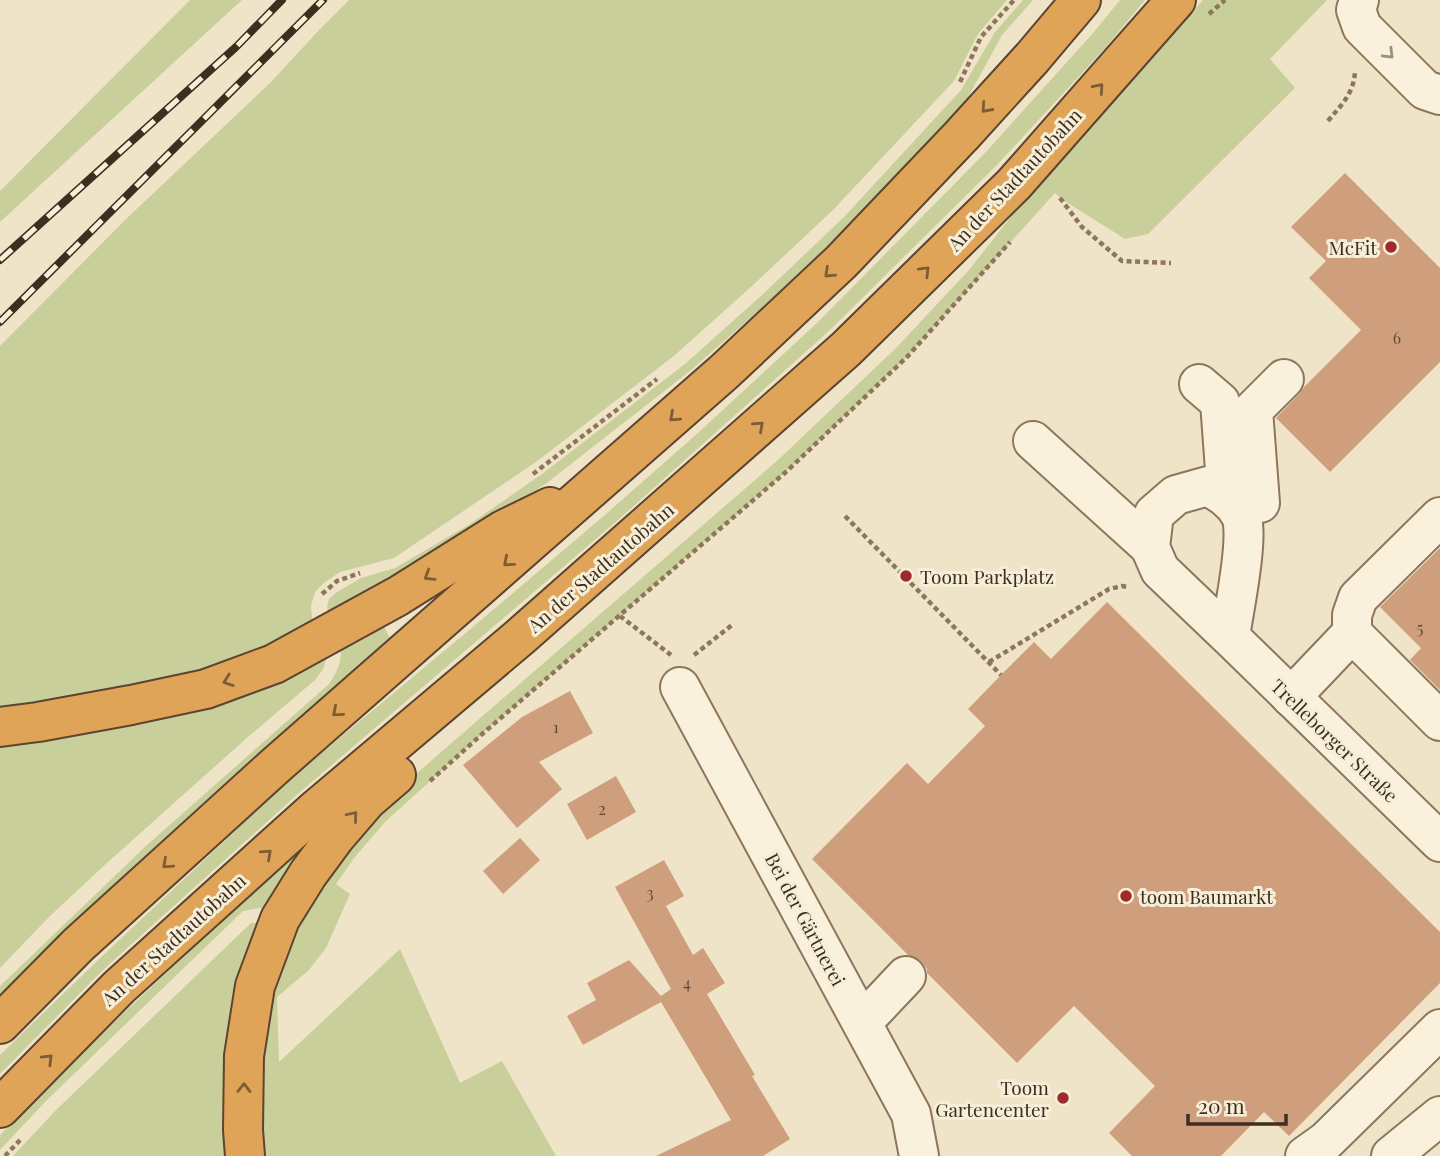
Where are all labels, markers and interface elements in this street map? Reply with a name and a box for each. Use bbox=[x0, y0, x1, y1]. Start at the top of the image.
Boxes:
one-way arrow bbox=[1380, 46, 1393, 59]
one-way arrow bbox=[1090, 83, 1103, 96]
one-way arrow bbox=[982, 100, 994, 113]
street label: An der Stadtautobahn bbox=[940, 102, 1087, 257]
place label: McFit bbox=[1328, 234, 1377, 260]
marker: McFit bbox=[1383, 239, 1399, 255]
one-way arrow bbox=[824, 265, 837, 278]
one-way arrow bbox=[917, 266, 930, 279]
house number: 6 bbox=[1393, 327, 1401, 348]
one-way arrow bbox=[669, 409, 682, 421]
one-way arrow bbox=[751, 422, 764, 434]
street label: An der Stadtautobahn bbox=[521, 496, 679, 638]
one-way arrow bbox=[503, 554, 516, 566]
place label: Toom Parkplatz bbox=[920, 563, 1054, 589]
one-way arrow bbox=[424, 568, 437, 581]
marker: Toom Parkplatz bbox=[898, 568, 914, 584]
house number: 5 bbox=[1417, 617, 1423, 638]
one-way arrow bbox=[222, 673, 234, 687]
street label: Trelleborger Straße bbox=[1266, 673, 1404, 807]
one-way arrow bbox=[332, 704, 345, 716]
house number: 1 bbox=[553, 716, 559, 737]
house number: 2 bbox=[598, 798, 606, 819]
one-way arrow bbox=[345, 811, 357, 824]
street label: Bei der Gärtnerei bbox=[760, 848, 852, 991]
one-way arrow bbox=[259, 849, 272, 862]
one-way arrow bbox=[163, 856, 176, 868]
street label: An der Stadtautobahn bbox=[94, 867, 251, 1012]
house number: 3 bbox=[646, 882, 654, 903]
place label: toom Baumarkt bbox=[1140, 883, 1273, 909]
marker: toom Baumarkt bbox=[1118, 888, 1134, 904]
house number: 4 bbox=[683, 972, 691, 993]
one-way arrow bbox=[39, 1055, 52, 1068]
place label: Toom Gartencenter bbox=[935, 1074, 1050, 1122]
one-way arrow bbox=[236, 1082, 252, 1093]
scale bar bbox=[1188, 1082, 1286, 1126]
marker: Toom Gartencenter bbox=[1055, 1090, 1071, 1106]
text: 20 m bbox=[1198, 1091, 1245, 1119]

